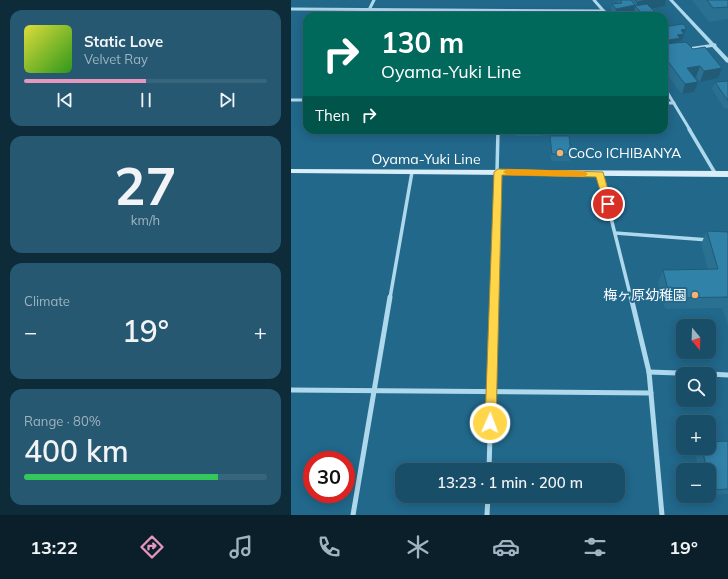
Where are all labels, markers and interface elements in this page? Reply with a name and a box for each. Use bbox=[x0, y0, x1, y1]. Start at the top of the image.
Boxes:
text: 130 m bbox=[381, 25, 464, 60]
icon: right bbox=[315, 28, 367, 80]
text: Static Love bbox=[84, 32, 163, 51]
text: Velvet Ray bbox=[84, 51, 148, 67]
text: Oyama-Yuki Line bbox=[381, 60, 521, 83]
icon: previous bbox=[54, 89, 76, 111]
icon: pause bbox=[135, 89, 157, 111]
icon: next bbox=[216, 89, 238, 111]
icon: right bbox=[358, 104, 380, 126]
text: Then bbox=[315, 106, 350, 125]
place label: CoCo ICHIBANYA bbox=[568, 144, 682, 162]
marker: CoCo ICHIBANYA bbox=[555, 148, 565, 158]
street label: Oyama-Yuki Line bbox=[371, 150, 481, 168]
text: 27 bbox=[114, 153, 177, 218]
pin bbox=[591, 187, 625, 221]
icon: arrive bbox=[597, 193, 619, 215]
text: km/h bbox=[131, 212, 160, 228]
place label: 梅ヶ原幼稚園 bbox=[603, 286, 687, 304]
marker: 梅ヶ原幼稚園 bbox=[690, 290, 700, 300]
text: Climate bbox=[24, 293, 70, 309]
text: 19° bbox=[122, 312, 169, 350]
text: − bbox=[24, 318, 37, 346]
text: + bbox=[254, 318, 267, 346]
north arrow bbox=[676, 319, 716, 359]
map controls bbox=[676, 319, 716, 503]
button: search bbox=[676, 367, 716, 407]
position arrow bbox=[469, 402, 511, 444]
text: Range · 80% bbox=[24, 413, 101, 429]
button: + bbox=[676, 415, 716, 455]
text: 400 km bbox=[24, 432, 129, 470]
speed limit sign: 30 bbox=[303, 451, 355, 503]
button: − bbox=[676, 463, 716, 503]
text: 13:23 · 1 min · 200 m bbox=[437, 473, 583, 492]
icon: directions bbox=[138, 533, 166, 561]
icon: music bbox=[227, 533, 255, 561]
icon: phone bbox=[315, 533, 343, 561]
icon: climate bbox=[404, 533, 432, 561]
icon: car bbox=[492, 533, 520, 561]
icon: filters bbox=[581, 533, 609, 561]
text: 13:22 bbox=[30, 536, 78, 559]
text: 19° bbox=[669, 536, 698, 559]

